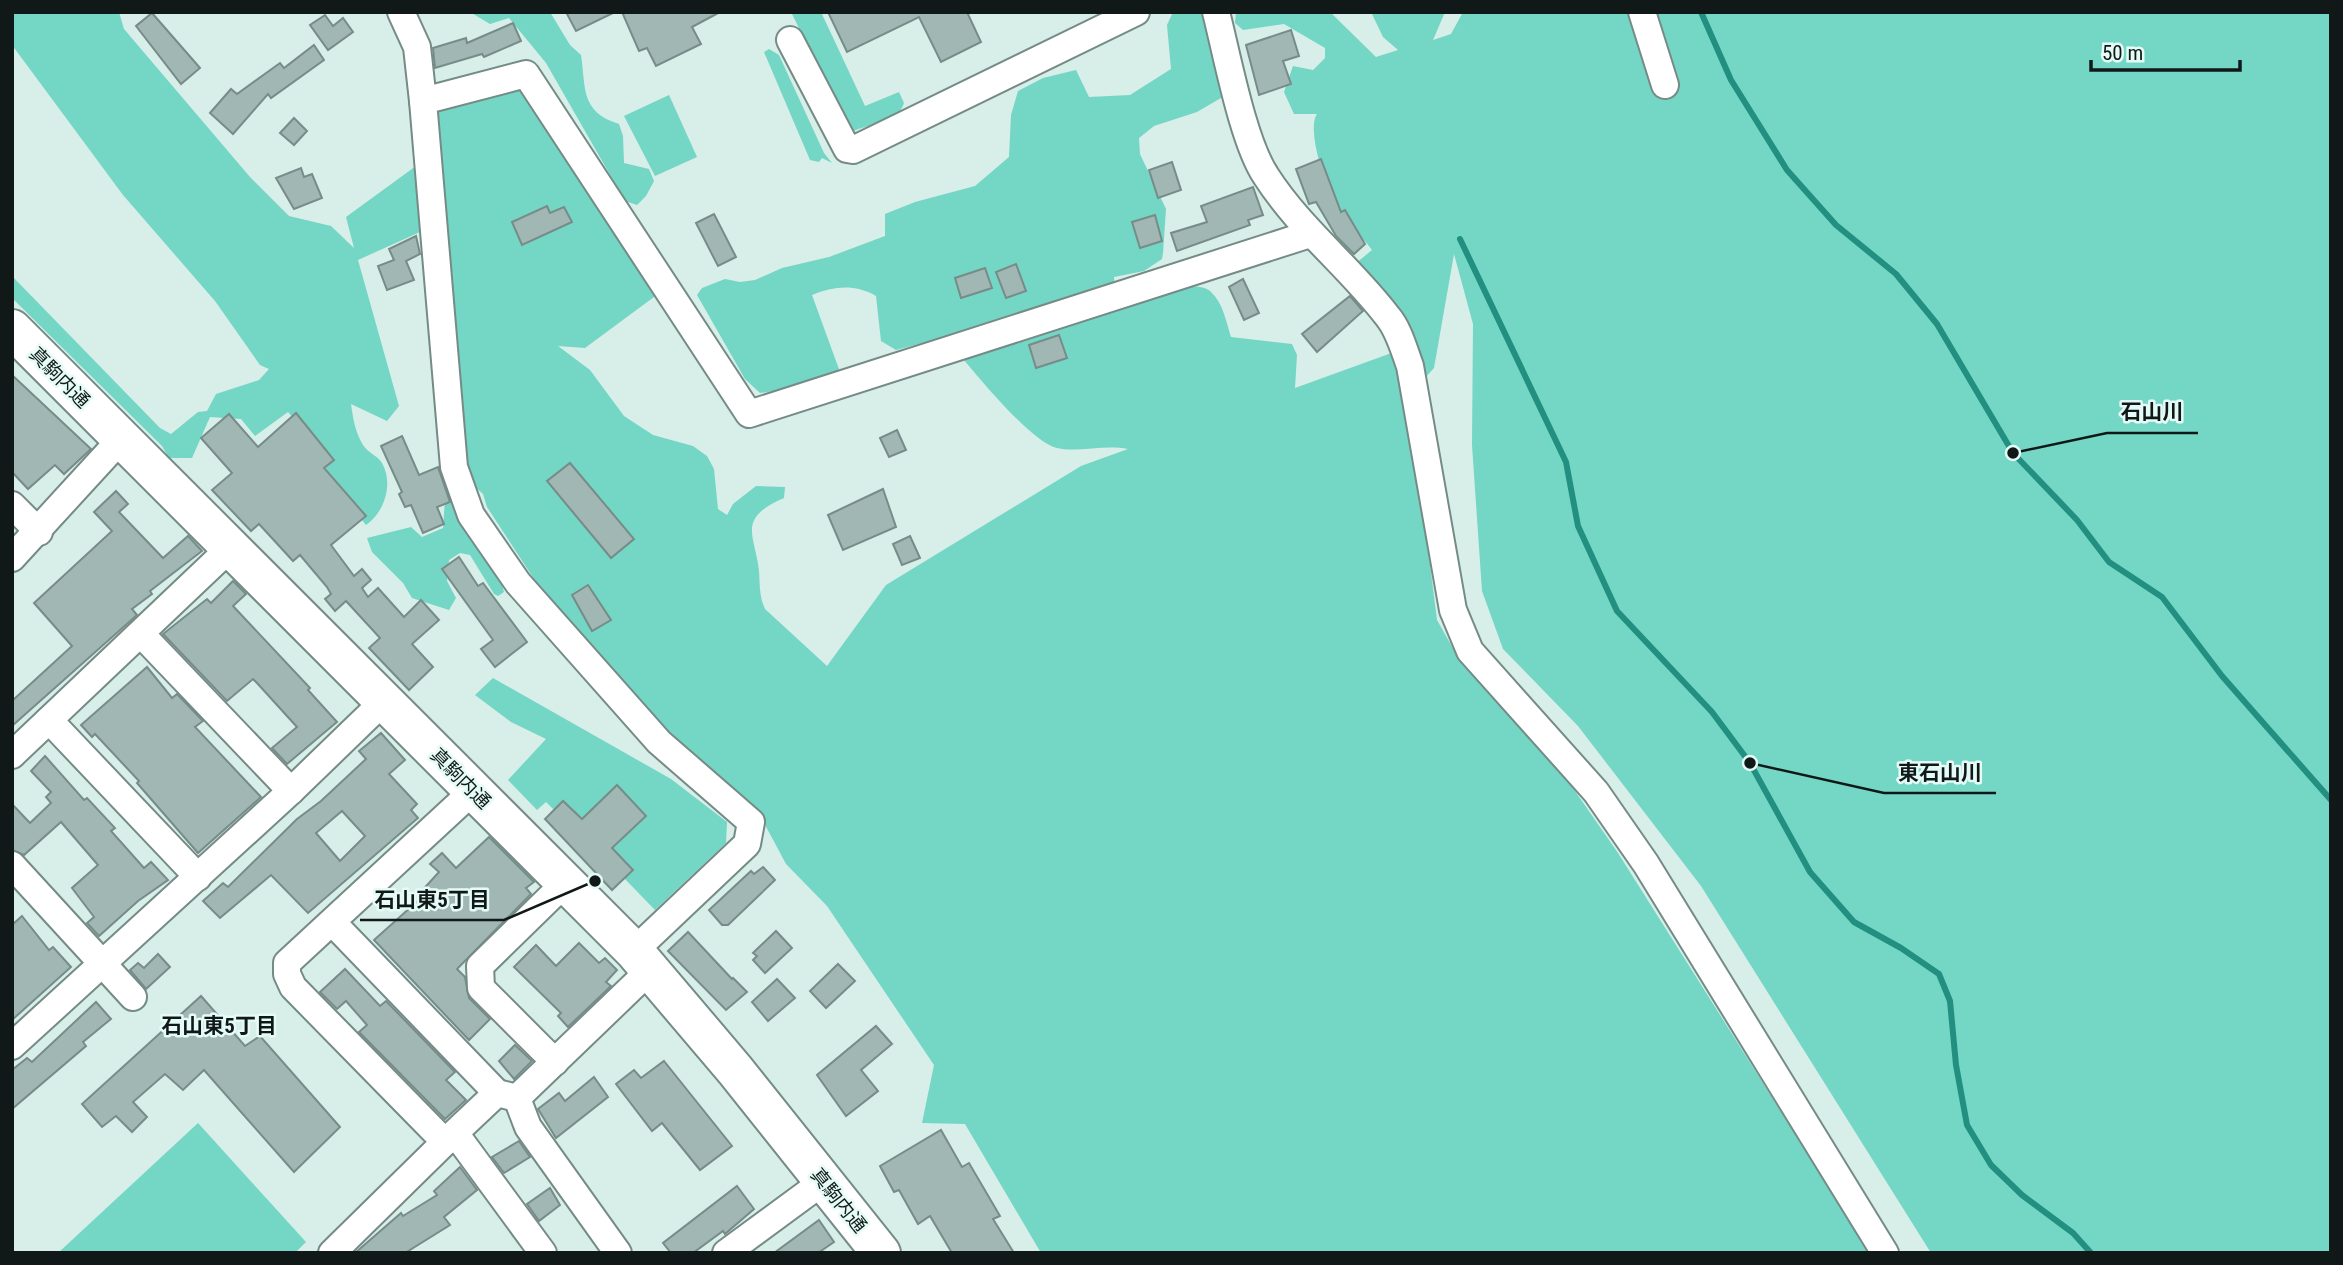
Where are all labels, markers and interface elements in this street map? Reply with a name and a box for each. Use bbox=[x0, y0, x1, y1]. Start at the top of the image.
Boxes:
scale bar bbox=[2091, 28, 2240, 72]
text: 50 m bbox=[2102, 41, 2143, 65]
street label: 真駒内通 bbox=[25, 342, 95, 412]
callout: 石山川 bbox=[2107, 391, 2198, 433]
text: 石山川 bbox=[2121, 400, 2184, 424]
street label: 真駒内通 bbox=[426, 743, 496, 813]
callout: 東石山川 bbox=[1884, 751, 1996, 793]
text: 東石山川 bbox=[1898, 761, 1982, 785]
callout: 石山東5丁目 bbox=[360, 878, 504, 920]
text: 石山東5丁目 bbox=[374, 888, 490, 912]
district label: 石山東5丁目 bbox=[161, 1014, 277, 1038]
street label: 真駒内通 bbox=[806, 1164, 871, 1237]

